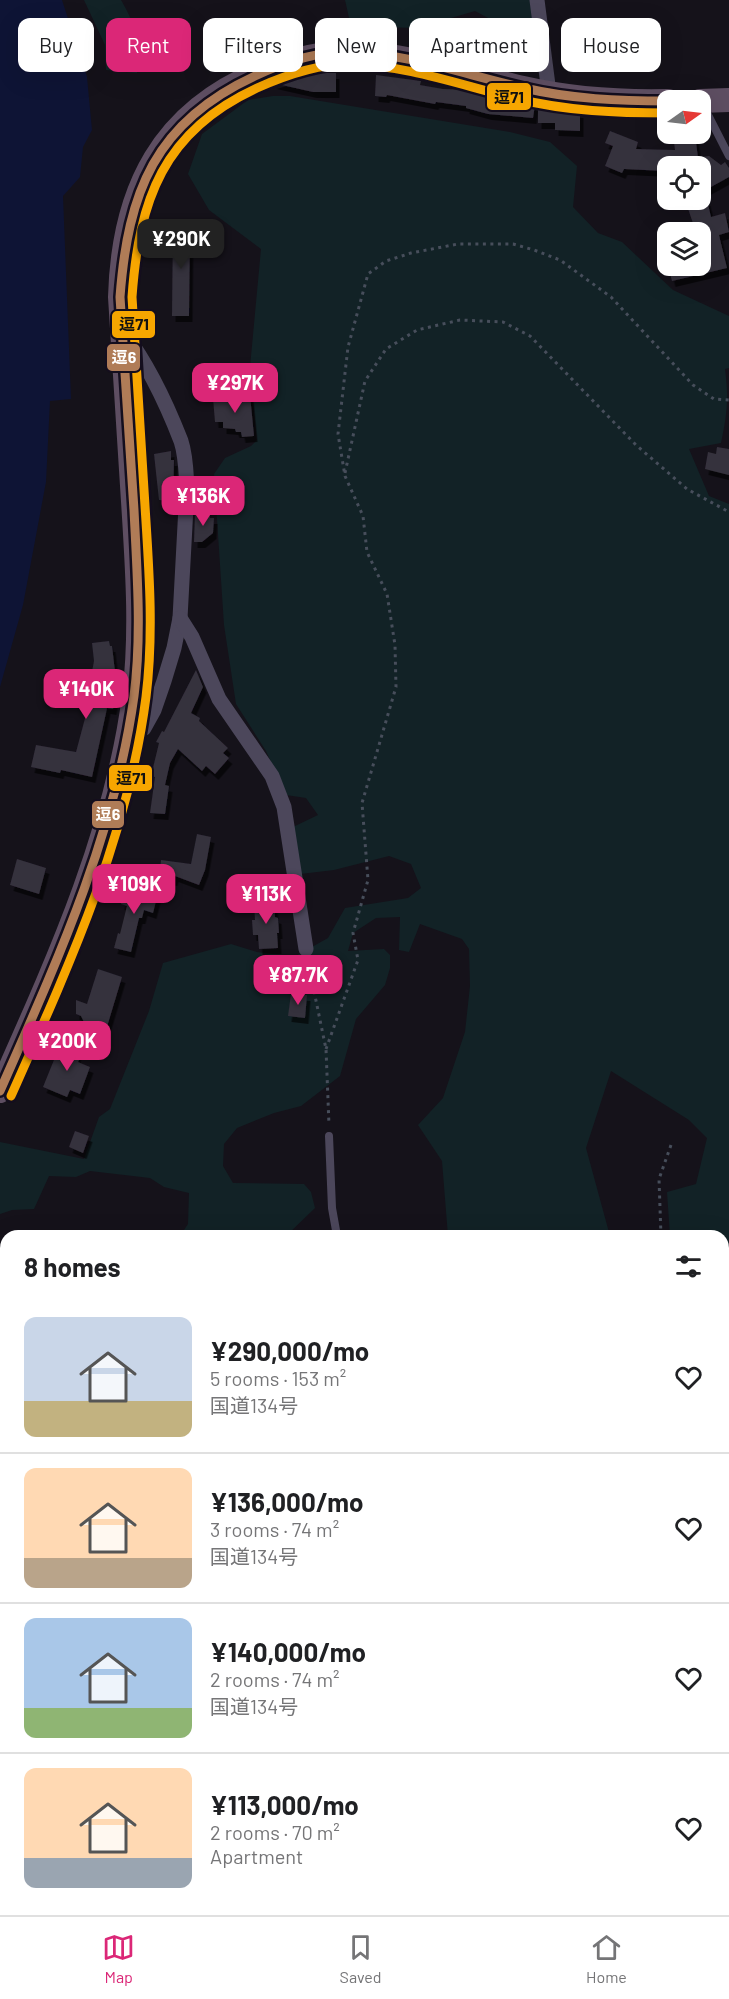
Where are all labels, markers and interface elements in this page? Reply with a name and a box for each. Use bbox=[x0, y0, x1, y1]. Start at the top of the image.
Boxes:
chip: Buy bbox=[18, 18, 94, 72]
chip: Rent bbox=[106, 18, 191, 72]
chip: Filters bbox=[203, 18, 303, 72]
chip: New bbox=[315, 18, 397, 72]
chip: Apartment bbox=[409, 18, 549, 72]
chip: House bbox=[561, 18, 661, 72]
line badge: 逗71 bbox=[486, 82, 532, 111]
text: 逗71 bbox=[494, 87, 524, 106]
north arrow bbox=[657, 90, 711, 144]
map controls bbox=[657, 90, 711, 276]
button: locate bbox=[657, 156, 711, 210]
pin: ¥290K bbox=[139, 219, 223, 270]
button: layers bbox=[657, 222, 711, 276]
text: ¥290K bbox=[151, 226, 211, 250]
line badge: 逗71 bbox=[111, 310, 156, 339]
text: 逗71 bbox=[119, 314, 149, 333]
line badge: 逗6 bbox=[106, 343, 141, 372]
text: 逗6 bbox=[112, 347, 137, 366]
pin: ¥297K bbox=[193, 363, 277, 414]
text: ¥297K bbox=[206, 370, 264, 394]
pin: ¥136K bbox=[161, 476, 245, 527]
text: ¥136K bbox=[176, 483, 230, 507]
pin: ¥140K bbox=[44, 669, 128, 720]
text: ¥140K bbox=[58, 676, 114, 700]
line badge: 逗71 bbox=[108, 764, 153, 792]
text: 逗71 bbox=[116, 768, 146, 787]
line badge: 逗6 bbox=[91, 800, 125, 829]
text: 逗6 bbox=[96, 804, 121, 823]
pin: ¥109K bbox=[92, 864, 176, 915]
text: ¥109K bbox=[106, 871, 162, 895]
pin: ¥113K bbox=[224, 874, 308, 925]
text: ¥113K bbox=[240, 881, 292, 905]
pin: ¥87.7K bbox=[249, 955, 347, 1006]
text: ¥87.7K bbox=[268, 962, 328, 986]
pin: ¥200K bbox=[25, 1021, 109, 1072]
text: ¥200K bbox=[37, 1028, 97, 1052]
icon: filters bbox=[672, 1250, 705, 1283]
text: 8 homes bbox=[24, 1251, 121, 1282]
text: ¥290,000/mo bbox=[210, 1335, 369, 1366]
icon: home bbox=[72, 1341, 144, 1413]
icon: heart bbox=[672, 1361, 705, 1394]
text: 5 rooms · 153 m² bbox=[210, 1366, 346, 1390]
text: 国道134号 bbox=[210, 1393, 298, 1417]
text: ¥136,000/mo bbox=[210, 1486, 363, 1517]
icon: home bbox=[72, 1492, 144, 1564]
icon: heart bbox=[672, 1512, 705, 1545]
text: 3 rooms · 74 m² bbox=[210, 1517, 339, 1541]
text: 国道134号 bbox=[210, 1544, 298, 1568]
text: ¥140,000/mo bbox=[210, 1636, 366, 1667]
icon: home bbox=[72, 1642, 144, 1714]
icon: heart bbox=[672, 1662, 705, 1695]
text: 2 rooms · 74 m² bbox=[210, 1667, 340, 1691]
text: 国道134号 bbox=[210, 1694, 298, 1718]
text: ¥113,000/mo bbox=[210, 1789, 359, 1820]
icon: home bbox=[72, 1792, 144, 1864]
icon: heart bbox=[672, 1812, 705, 1845]
text: 2 rooms · 70 m² bbox=[210, 1820, 340, 1844]
text: Apartment bbox=[210, 1844, 303, 1868]
tab: Map bbox=[102, 1931, 135, 1986]
tab: Saved bbox=[340, 1931, 382, 1986]
tab: Home bbox=[586, 1931, 627, 1986]

